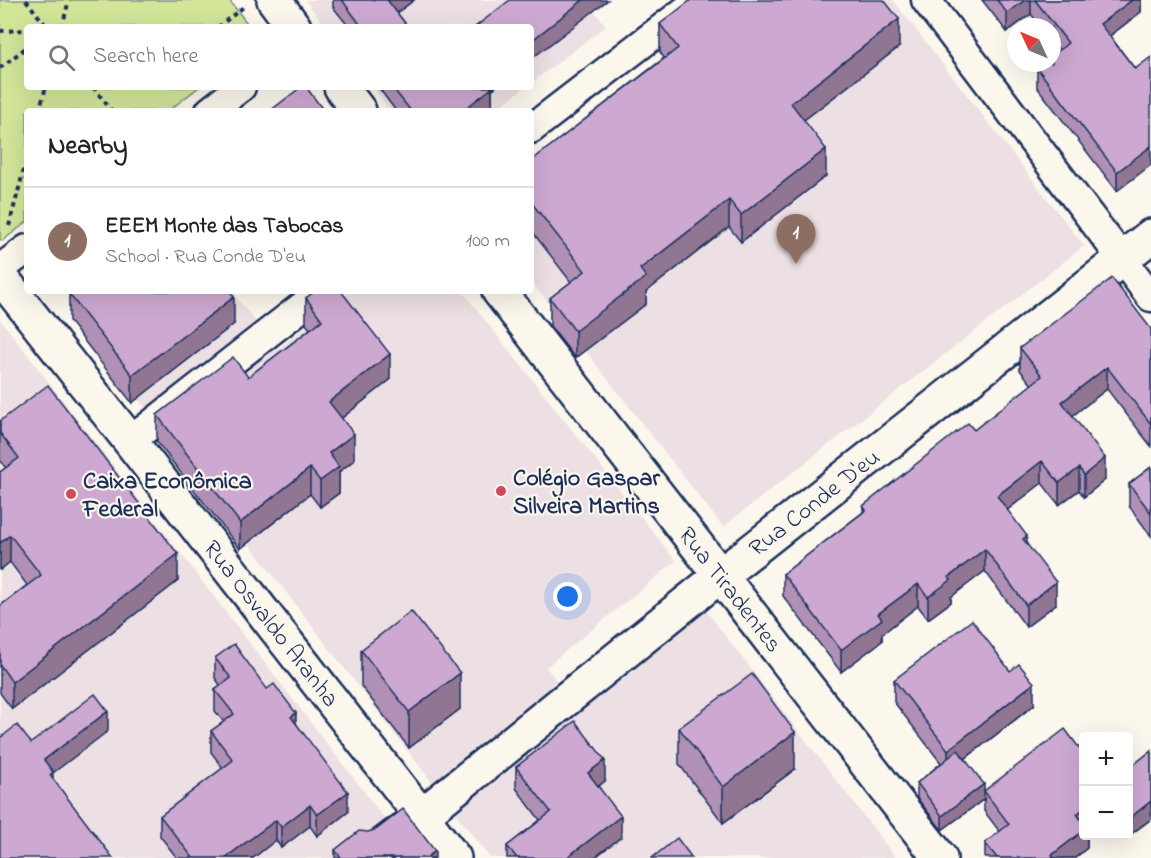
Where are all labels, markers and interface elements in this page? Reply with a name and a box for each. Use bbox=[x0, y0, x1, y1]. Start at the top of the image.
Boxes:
north arrow bbox=[1007, 18, 1061, 72]
search box bbox=[24, 24, 534, 90]
icon: search bbox=[45, 41, 78, 74]
text: Search here bbox=[93, 41, 198, 73]
text: Nearby bbox=[48, 128, 127, 166]
text: EEEM Monte das Tabocas bbox=[105, 211, 344, 243]
pin: 1 bbox=[776, 214, 816, 264]
text: 1 bbox=[64, 227, 71, 256]
text: 100 m bbox=[466, 227, 510, 256]
text: School · Rua Conde D'eu bbox=[105, 243, 306, 272]
street label: Rua Conde D'eu bbox=[742, 441, 889, 566]
place label: Colégio Gaspar Silveira Martins bbox=[513, 462, 661, 525]
place label: Caixa Econômica Federal bbox=[82, 465, 252, 528]
marker: Colégio Gaspar Silveira Martins bbox=[494, 484, 508, 498]
marker: Caixa Econômica Federal bbox=[64, 487, 78, 501]
street label: Rua Tiradentes bbox=[669, 520, 789, 661]
street label: Rua Osvaldo Aranha bbox=[194, 534, 346, 715]
your location bbox=[553, 582, 582, 611]
map controls bbox=[1079, 732, 1133, 840]
button: + bbox=[1079, 732, 1133, 786]
button: − bbox=[1079, 786, 1133, 840]

